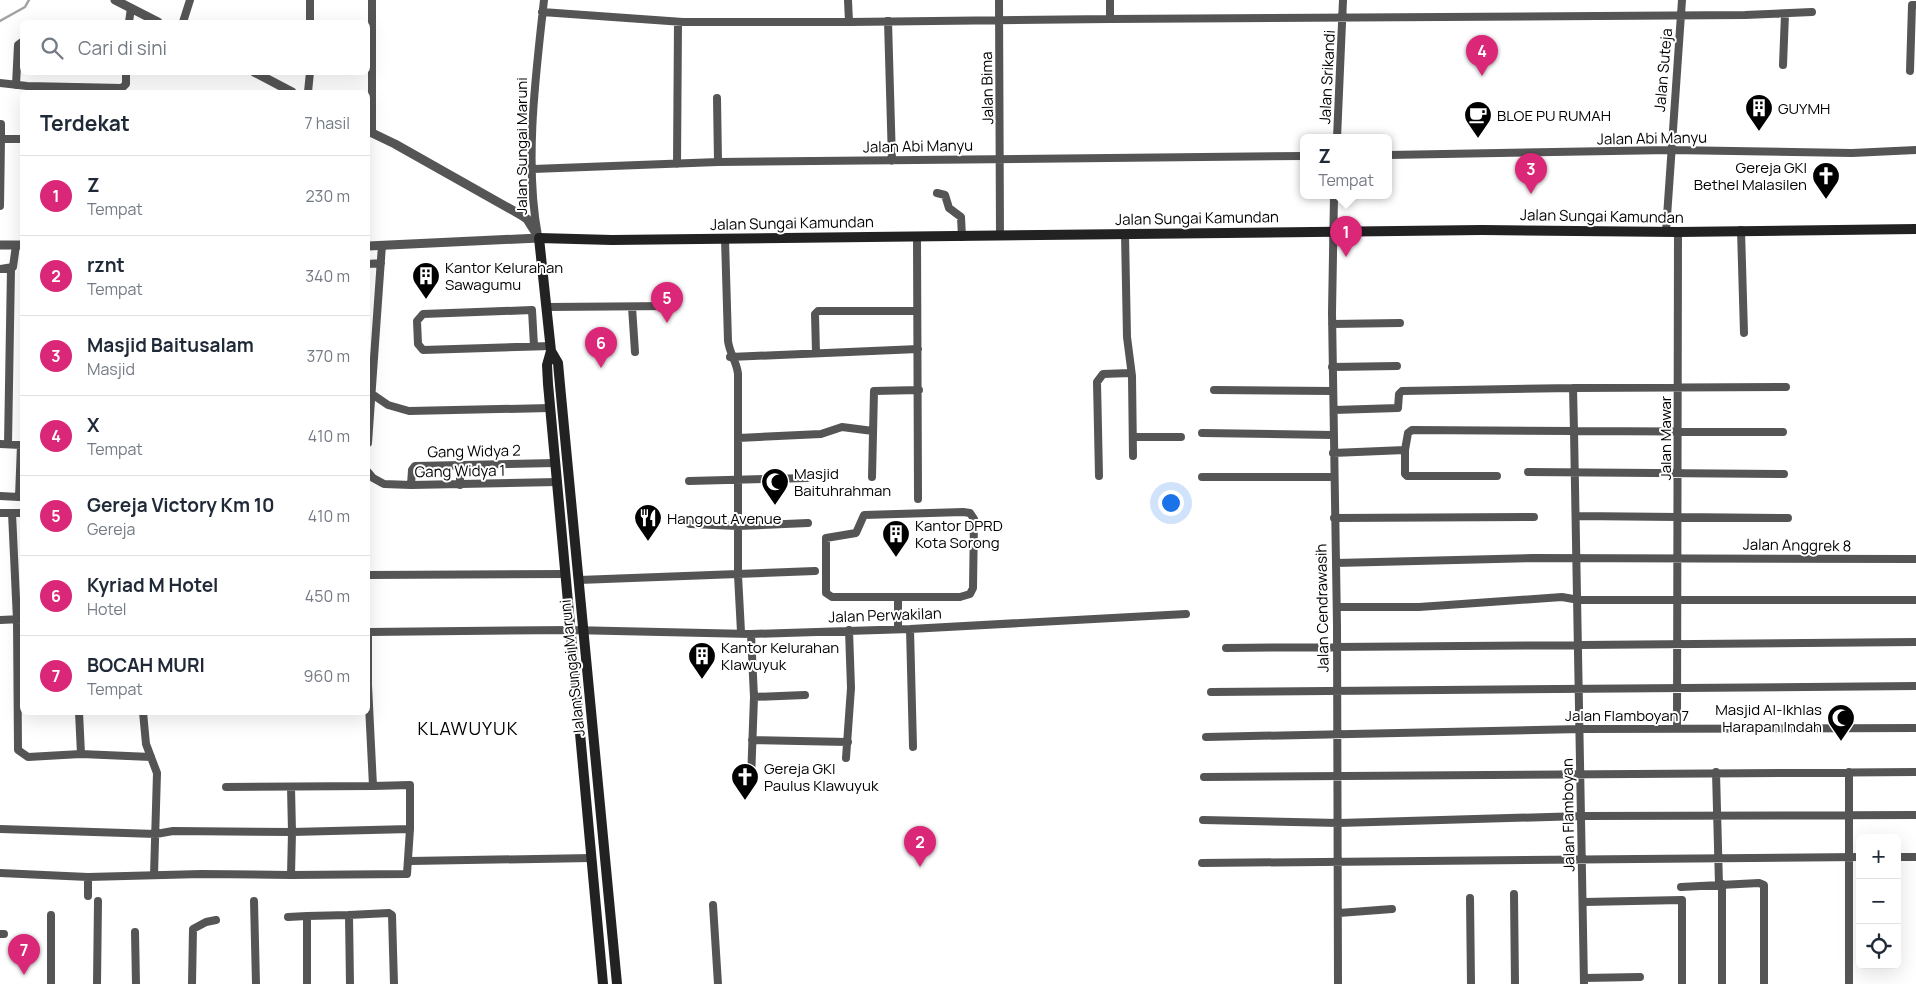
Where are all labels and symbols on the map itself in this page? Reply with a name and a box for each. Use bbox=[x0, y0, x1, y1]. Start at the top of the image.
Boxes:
street label: Jalan Suteja bbox=[1649, 27, 1677, 113]
street label: Jalan Srikandi bbox=[1314, 29, 1340, 125]
pin: 4 bbox=[1466, 35, 1498, 76]
street label: Jalan Bima bbox=[976, 51, 998, 125]
street label: Jalan Sungai Maruni bbox=[511, 77, 532, 215]
building icon: GUYMH bbox=[1744, 93, 1774, 132]
place label: GUYMH bbox=[1778, 98, 1830, 119]
cafe icon: BLOE PU RUMAH bbox=[1463, 100, 1493, 139]
place label: BLOE PU RUMAH bbox=[1497, 105, 1611, 126]
street label: Jalan Abi Manyu bbox=[1597, 127, 1707, 149]
street label: Jalan Abi Manyu bbox=[863, 135, 973, 157]
pin: 3 bbox=[1515, 153, 1547, 194]
place label: Gereja GKI Bethel Malasilen bbox=[1694, 157, 1807, 195]
church icon: Gereja GKI Bethel Malasilen bbox=[1811, 161, 1841, 200]
street label: Jalan Sungai Kamundan bbox=[1520, 204, 1684, 228]
street label: Jalan Sungai Kamundan bbox=[1115, 206, 1279, 230]
street label: Jalan Sungai Kamundan bbox=[710, 211, 874, 235]
pin: 1 bbox=[1330, 216, 1362, 257]
place label: Kantor Kelurahan Sawagumu bbox=[445, 257, 563, 295]
building icon: Kantor Kelurahan Sawagumu bbox=[411, 261, 441, 300]
pin: 5 bbox=[651, 282, 683, 323]
pin: 6 bbox=[585, 327, 617, 368]
street label: Jalan Mawar bbox=[1655, 395, 1676, 480]
street label: Gang Widya 2 bbox=[427, 440, 521, 462]
street label: Gang Widya 1 bbox=[415, 460, 505, 482]
place label: Masjid Baituhrahman bbox=[794, 463, 891, 501]
mosque icon: Masjid Baituhrahman bbox=[760, 467, 790, 506]
your location bbox=[1158, 490, 1184, 516]
restaurant icon: Hangout Avenue bbox=[633, 503, 663, 542]
place label: Hangout Avenue bbox=[667, 508, 782, 529]
place label: Kantor DPRD Kota Sorong bbox=[915, 515, 1003, 553]
building icon: Kantor DPRD Kota Sorong bbox=[881, 519, 911, 558]
street label: Jalan Anggrek 8 bbox=[1743, 534, 1851, 556]
street label: Jalan Cendrawasih bbox=[1310, 543, 1334, 673]
street label: Jalan Sungai Maruni bbox=[554, 599, 590, 737]
street label: Jalan Perwakilan bbox=[828, 603, 942, 627]
place label: Kantor Kelurahan Klawuyuk bbox=[721, 637, 839, 675]
building icon: Kantor Kelurahan Klawuyuk bbox=[687, 641, 717, 680]
place label: Masjid Al-Ikhlas Harapan Indah bbox=[1715, 699, 1822, 737]
mosque icon: Masjid Al-Ikhlas Harapan Indah bbox=[1826, 703, 1856, 742]
street label: Jalan Flamboyan 7 bbox=[1565, 705, 1689, 726]
district label: KLAWUYUK bbox=[418, 716, 518, 740]
place label: Gereja GKI Paulus Klawuyuk bbox=[764, 758, 879, 796]
street label: Jalan Flamboyan bbox=[1557, 758, 1579, 872]
church icon: Gereja GKI Paulus Klawuyuk bbox=[730, 762, 760, 801]
pin: 2 bbox=[904, 826, 936, 867]
pin: 7 bbox=[8, 934, 40, 975]

